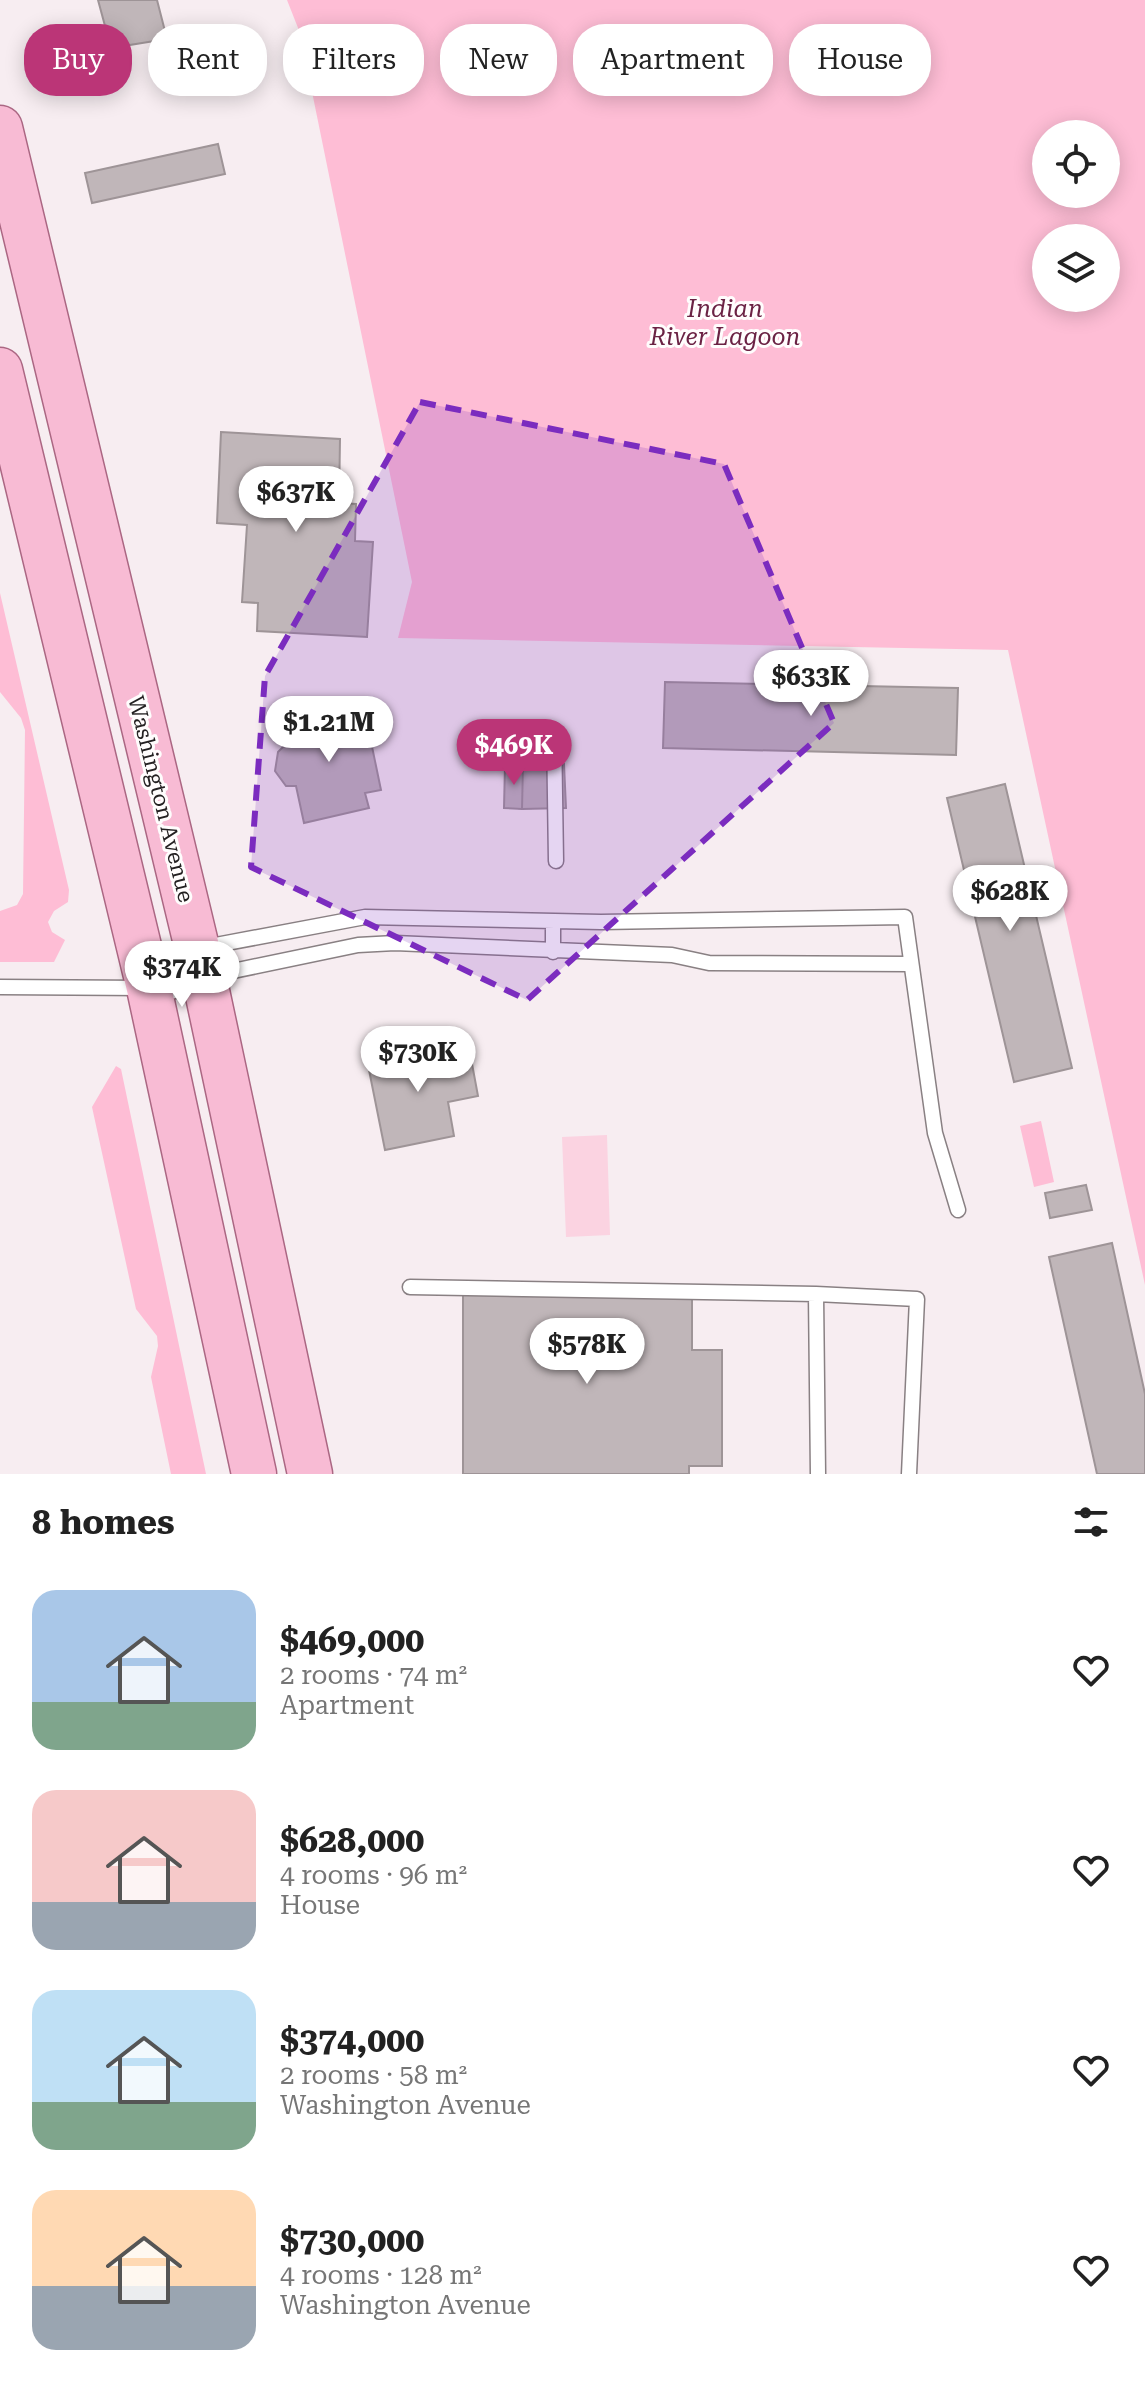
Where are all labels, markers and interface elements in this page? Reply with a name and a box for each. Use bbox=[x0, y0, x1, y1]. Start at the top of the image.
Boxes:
chip: Buy bbox=[24, 24, 132, 96]
chip: Rent bbox=[148, 24, 267, 96]
chip: Filters bbox=[283, 24, 424, 96]
chip: New bbox=[440, 24, 557, 96]
chip: Apartment bbox=[573, 24, 773, 96]
chip: House bbox=[789, 24, 931, 96]
map controls bbox=[1032, 120, 1120, 312]
button: locate bbox=[1032, 120, 1120, 208]
button: layers bbox=[1032, 224, 1120, 312]
water label: Indian River Lagoon bbox=[649, 295, 800, 351]
pin: $637K bbox=[240, 466, 352, 534]
text: $637K bbox=[257, 477, 335, 507]
pin: $633K bbox=[755, 650, 867, 718]
text: $633K bbox=[772, 661, 850, 691]
street label: Washington Avenue bbox=[123, 693, 199, 905]
pin: $1.21M bbox=[264, 696, 394, 764]
text: $1.21M bbox=[283, 707, 375, 737]
pin: $469K bbox=[458, 719, 570, 787]
text: $469K bbox=[475, 730, 553, 760]
pin: $628K bbox=[954, 865, 1066, 933]
text: $628K bbox=[971, 876, 1049, 906]
pin: $374K bbox=[126, 941, 238, 1009]
text: $374K bbox=[143, 952, 221, 982]
pin: $730K bbox=[362, 1026, 474, 1094]
text: $730K bbox=[379, 1037, 457, 1067]
pin: $578K bbox=[531, 1318, 643, 1386]
text: $578K bbox=[548, 1329, 626, 1359]
icon: filters bbox=[1069, 1500, 1113, 1544]
text: 8 homes bbox=[32, 1502, 175, 1542]
text: $469,000 bbox=[280, 1620, 424, 1660]
icon: home bbox=[96, 1622, 192, 1718]
icon: heart bbox=[1069, 1648, 1113, 1692]
text: 2 rooms · 74 m² bbox=[280, 1660, 467, 1690]
text: Apartment bbox=[280, 1690, 414, 1720]
text: $628,000 bbox=[280, 1820, 424, 1860]
icon: home bbox=[96, 1822, 192, 1918]
icon: heart bbox=[1069, 1848, 1113, 1892]
text: 4 rooms · 96 m² bbox=[280, 1860, 467, 1890]
text: House bbox=[280, 1890, 360, 1920]
text: $374,000 bbox=[280, 2020, 424, 2060]
icon: home bbox=[96, 2022, 192, 2118]
icon: heart bbox=[1069, 2048, 1113, 2092]
text: 2 rooms · 58 m² bbox=[280, 2060, 467, 2090]
text: Washington Avenue bbox=[280, 2090, 531, 2120]
text: $730,000 bbox=[280, 2220, 424, 2260]
icon: home bbox=[96, 2222, 192, 2318]
icon: heart bbox=[1069, 2248, 1113, 2292]
text: 4 rooms · 128 m² bbox=[280, 2260, 482, 2290]
text: Washington Avenue bbox=[280, 2290, 531, 2320]

